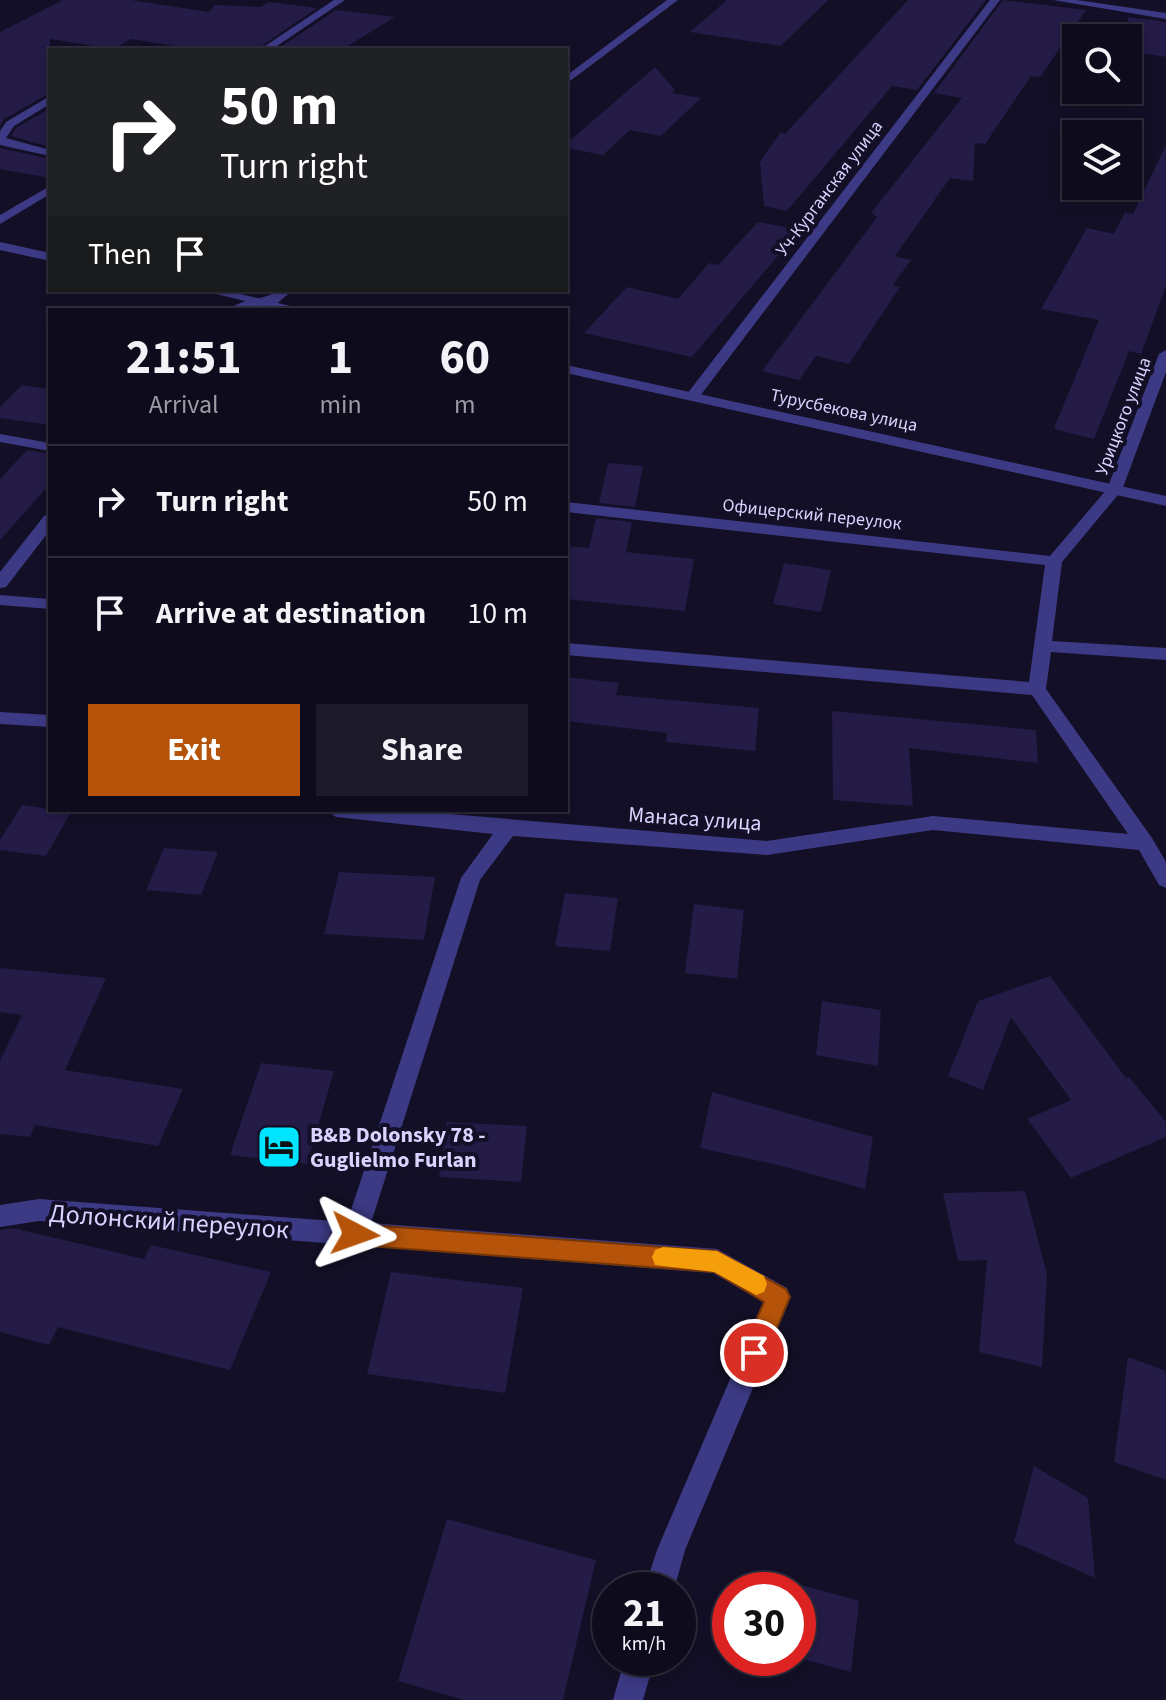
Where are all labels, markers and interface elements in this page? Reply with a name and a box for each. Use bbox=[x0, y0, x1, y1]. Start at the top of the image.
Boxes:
map controls bbox=[1062, 24, 1142, 200]
button: search bbox=[1062, 24, 1142, 104]
text: 50 m bbox=[220, 67, 338, 146]
icon: right bbox=[88, 80, 192, 184]
street label: Уч-Курганская улица bbox=[770, 115, 889, 261]
button: layers bbox=[1062, 120, 1142, 200]
text: Turn right bbox=[220, 141, 368, 192]
icon: arrive bbox=[168, 232, 212, 276]
text: Then bbox=[88, 233, 152, 276]
text: 21:51 bbox=[126, 324, 242, 392]
text: 1 bbox=[328, 324, 353, 392]
text: 60 bbox=[439, 324, 490, 392]
street label: Урицкого улица bbox=[1089, 354, 1157, 479]
street label: Турусбекова улица bbox=[768, 383, 920, 438]
text: Arrival bbox=[149, 386, 219, 423]
text: min bbox=[319, 386, 362, 423]
text: m bbox=[454, 386, 476, 423]
icon: right bbox=[88, 479, 132, 523]
text: Turn right bbox=[156, 480, 288, 523]
text: 50 m bbox=[467, 480, 528, 523]
street label: Офицерский переулок bbox=[721, 493, 903, 536]
icon: arrive bbox=[88, 591, 132, 635]
text: Arrive at destination bbox=[156, 592, 426, 635]
text: 10 m bbox=[467, 592, 528, 635]
button: Exit bbox=[88, 704, 300, 796]
button: Share bbox=[316, 704, 528, 796]
street label: Манаса улица bbox=[627, 798, 763, 840]
place label: B&B Dolonsky 78 - Guglielmo Furlan bbox=[310, 1119, 486, 1176]
hotel icon: B&B Dolonsky 78 - Guglielmo Furlan bbox=[255, 1123, 303, 1171]
position arrow bbox=[313, 1192, 397, 1276]
street label: Долонский переулок bbox=[48, 1195, 290, 1248]
pin bbox=[720, 1319, 788, 1387]
icon: arrive bbox=[732, 1331, 776, 1375]
speed limit sign: 30 bbox=[712, 1572, 816, 1676]
text: 21 bbox=[623, 1585, 665, 1642]
text: km/h bbox=[622, 1630, 666, 1658]

